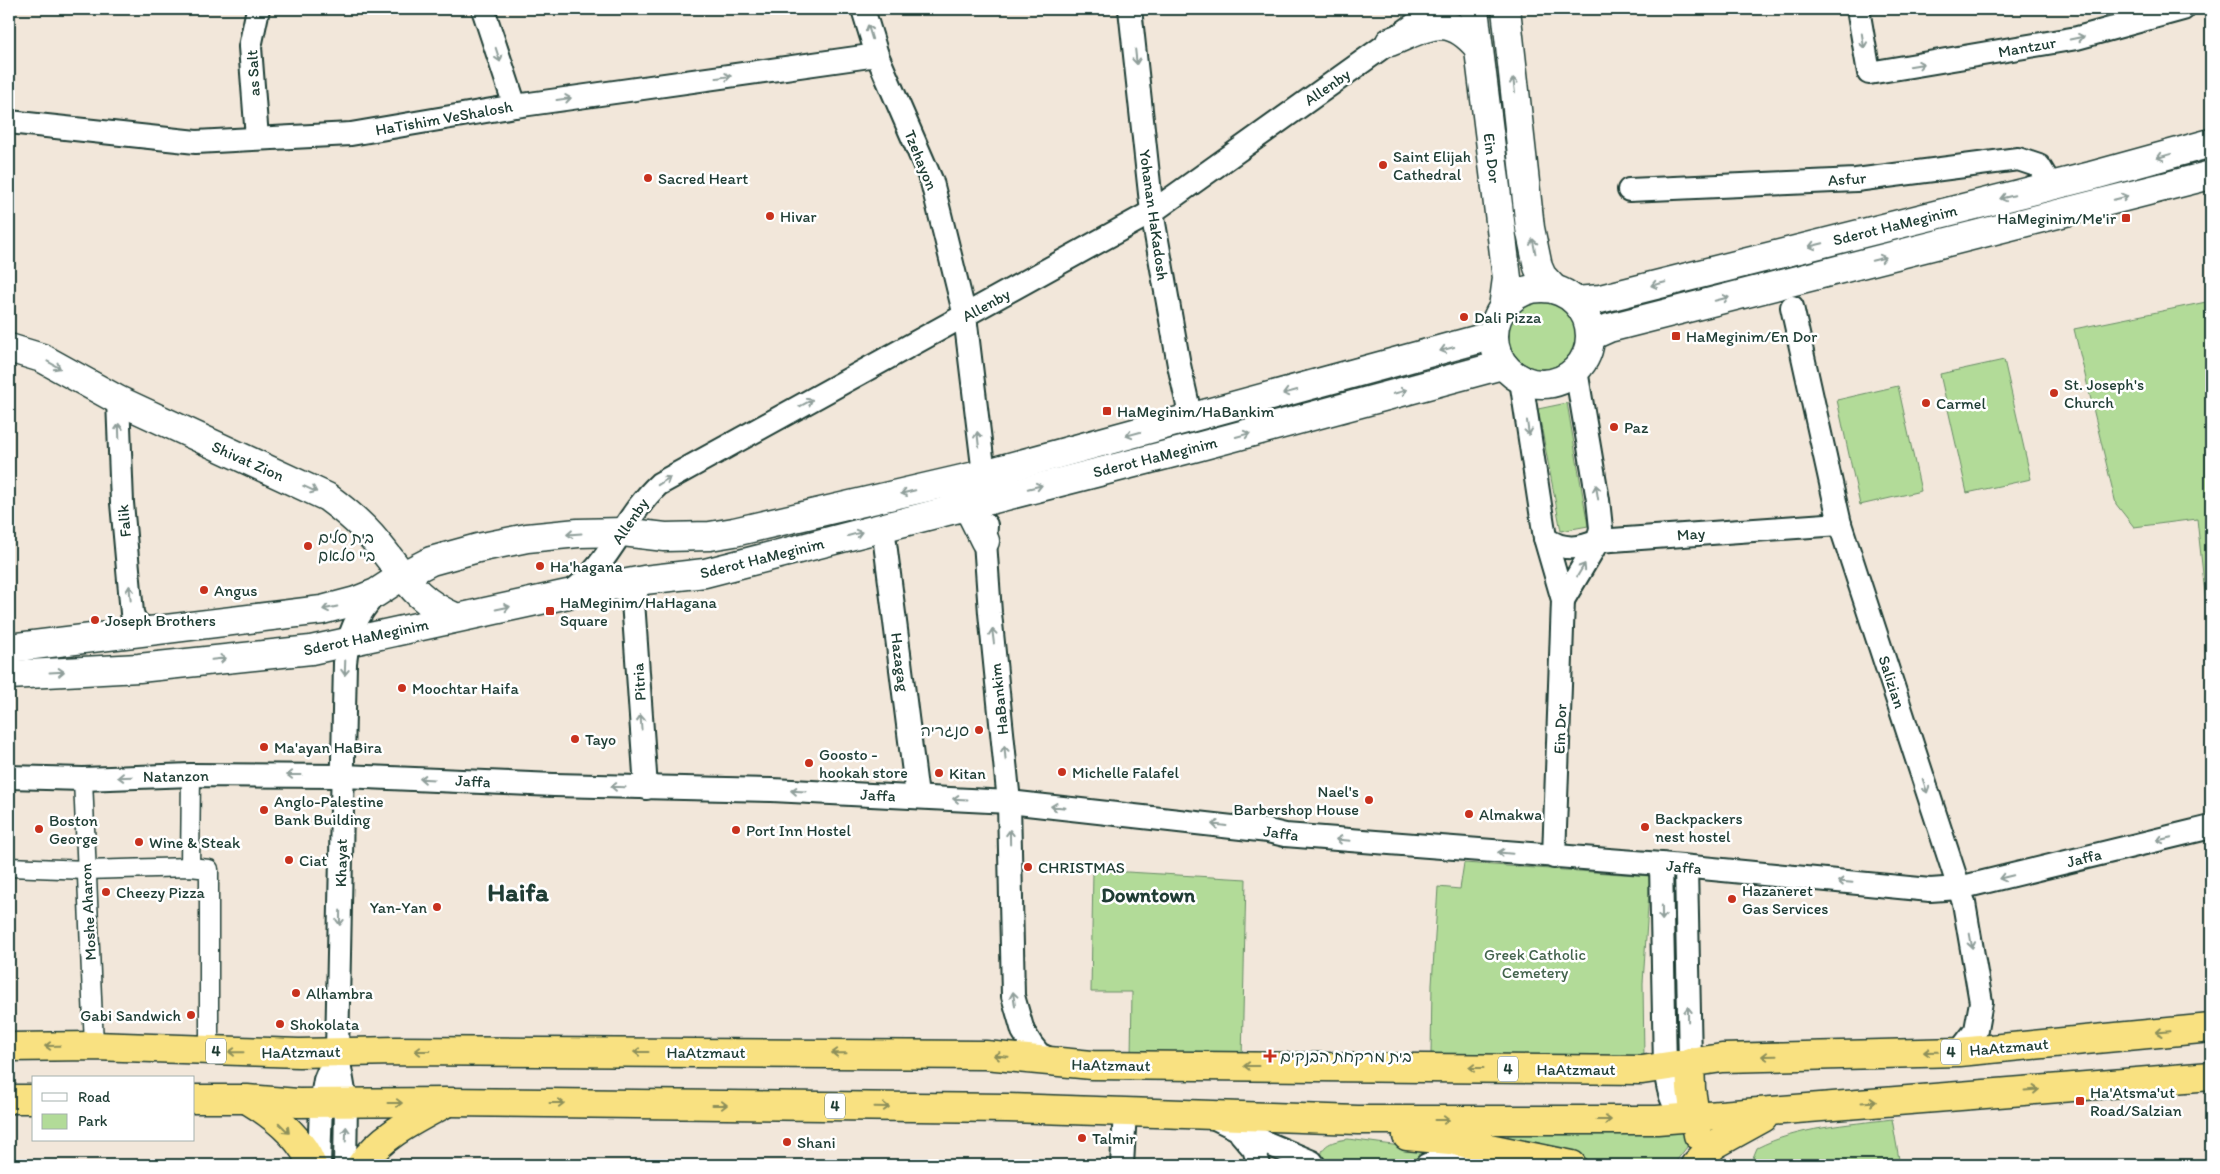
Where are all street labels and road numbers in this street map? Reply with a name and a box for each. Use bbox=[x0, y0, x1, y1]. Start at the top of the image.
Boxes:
street label: Mantzur bbox=[1997, 32, 2058, 61]
street label: as Salt bbox=[242, 49, 264, 97]
street label: Allenby bbox=[1300, 64, 1354, 110]
street label: HaTishim VeShalosh bbox=[374, 96, 515, 139]
street label: Tzehayon bbox=[900, 127, 942, 193]
street label: Ein Dor bbox=[1480, 132, 1504, 184]
street label: Yohanan HaKadosh bbox=[1135, 148, 1173, 282]
street label: Asfur bbox=[1827, 168, 1868, 190]
street label: Sderot HaMeginim bbox=[1831, 200, 1960, 250]
street label: Allenby bbox=[959, 284, 1014, 326]
street label: Sderot HaMeginim bbox=[1091, 432, 1220, 482]
street label: Shivat Zion bbox=[209, 437, 287, 485]
street label: Allenby bbox=[608, 494, 653, 548]
street label: Falik bbox=[113, 504, 135, 538]
street label: May bbox=[1676, 524, 1706, 544]
street label: Sderot HaMeginim bbox=[698, 533, 827, 583]
street label: Sderot HaMeginim bbox=[302, 614, 431, 660]
street label: Hazagag bbox=[887, 631, 913, 693]
street label: Salizian bbox=[1875, 653, 1909, 711]
street label: Pitria bbox=[628, 662, 650, 701]
street label: HaBankim bbox=[986, 662, 1012, 736]
street label: Ein Dor bbox=[1550, 704, 1570, 754]
street label: Natanzon bbox=[143, 766, 209, 786]
street label: Jaffa bbox=[455, 771, 491, 791]
street label: Jaffa bbox=[860, 785, 896, 805]
street label: Jaffa bbox=[1262, 821, 1300, 845]
street label: Khayat bbox=[331, 839, 351, 887]
street label: Jaffa bbox=[2065, 844, 2104, 871]
street label: Jaffa bbox=[1665, 856, 1703, 878]
street label: Moshe Aharon bbox=[76, 862, 100, 961]
street label: HaAtzmaut bbox=[1969, 1034, 2049, 1060]
road number: 4 bbox=[206, 1038, 226, 1064]
road number: 4 bbox=[1941, 1040, 1961, 1064]
street label: HaAtzmaut bbox=[261, 1042, 341, 1062]
street label: HaAtzmaut bbox=[666, 1043, 746, 1062]
street label: HaAtzmaut bbox=[1071, 1055, 1151, 1075]
road number: 4 bbox=[1498, 1056, 1518, 1082]
street label: HaAtzmaut bbox=[1536, 1060, 1616, 1079]
road number: 4 bbox=[825, 1094, 845, 1118]

